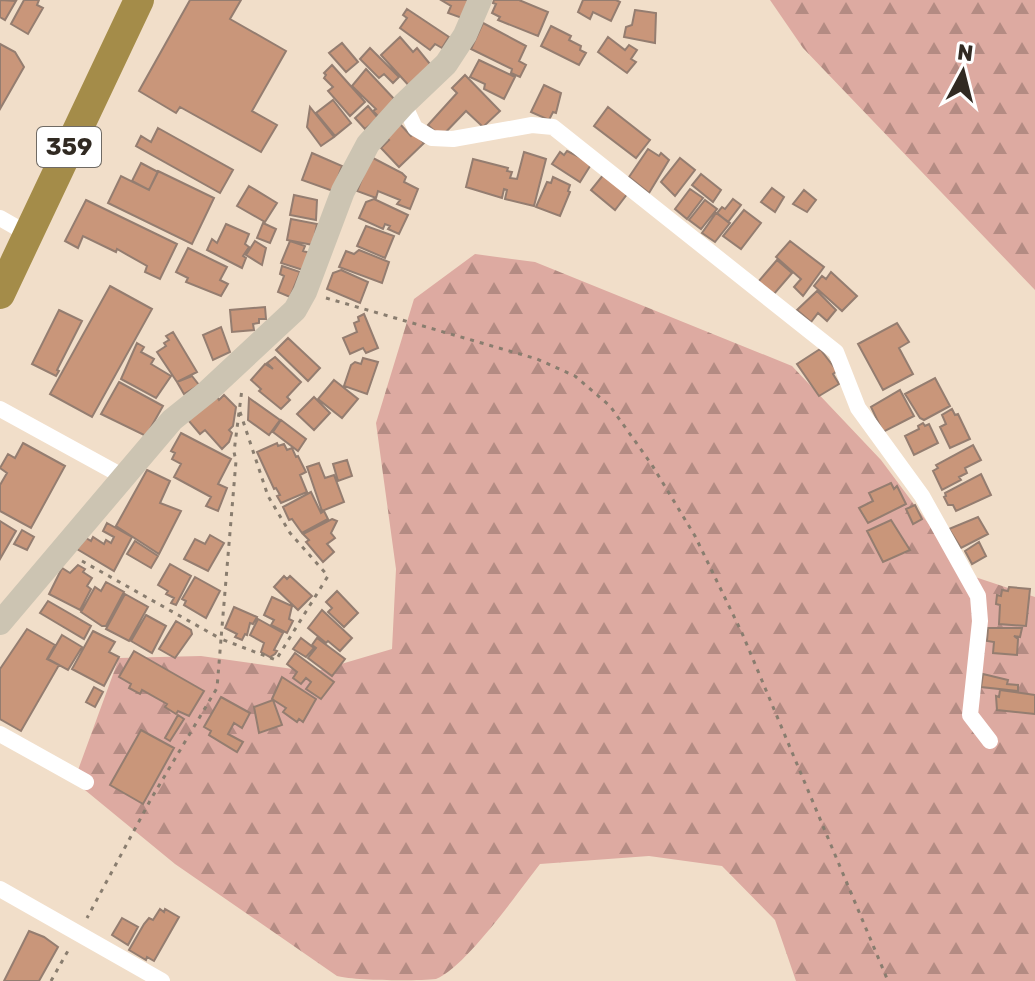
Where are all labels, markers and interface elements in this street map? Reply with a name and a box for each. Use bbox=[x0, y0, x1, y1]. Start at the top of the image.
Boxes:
north arrow bbox=[923, 32, 1003, 112]
text: N bbox=[956, 38, 975, 67]
road number: 359 bbox=[37, 127, 101, 167]

